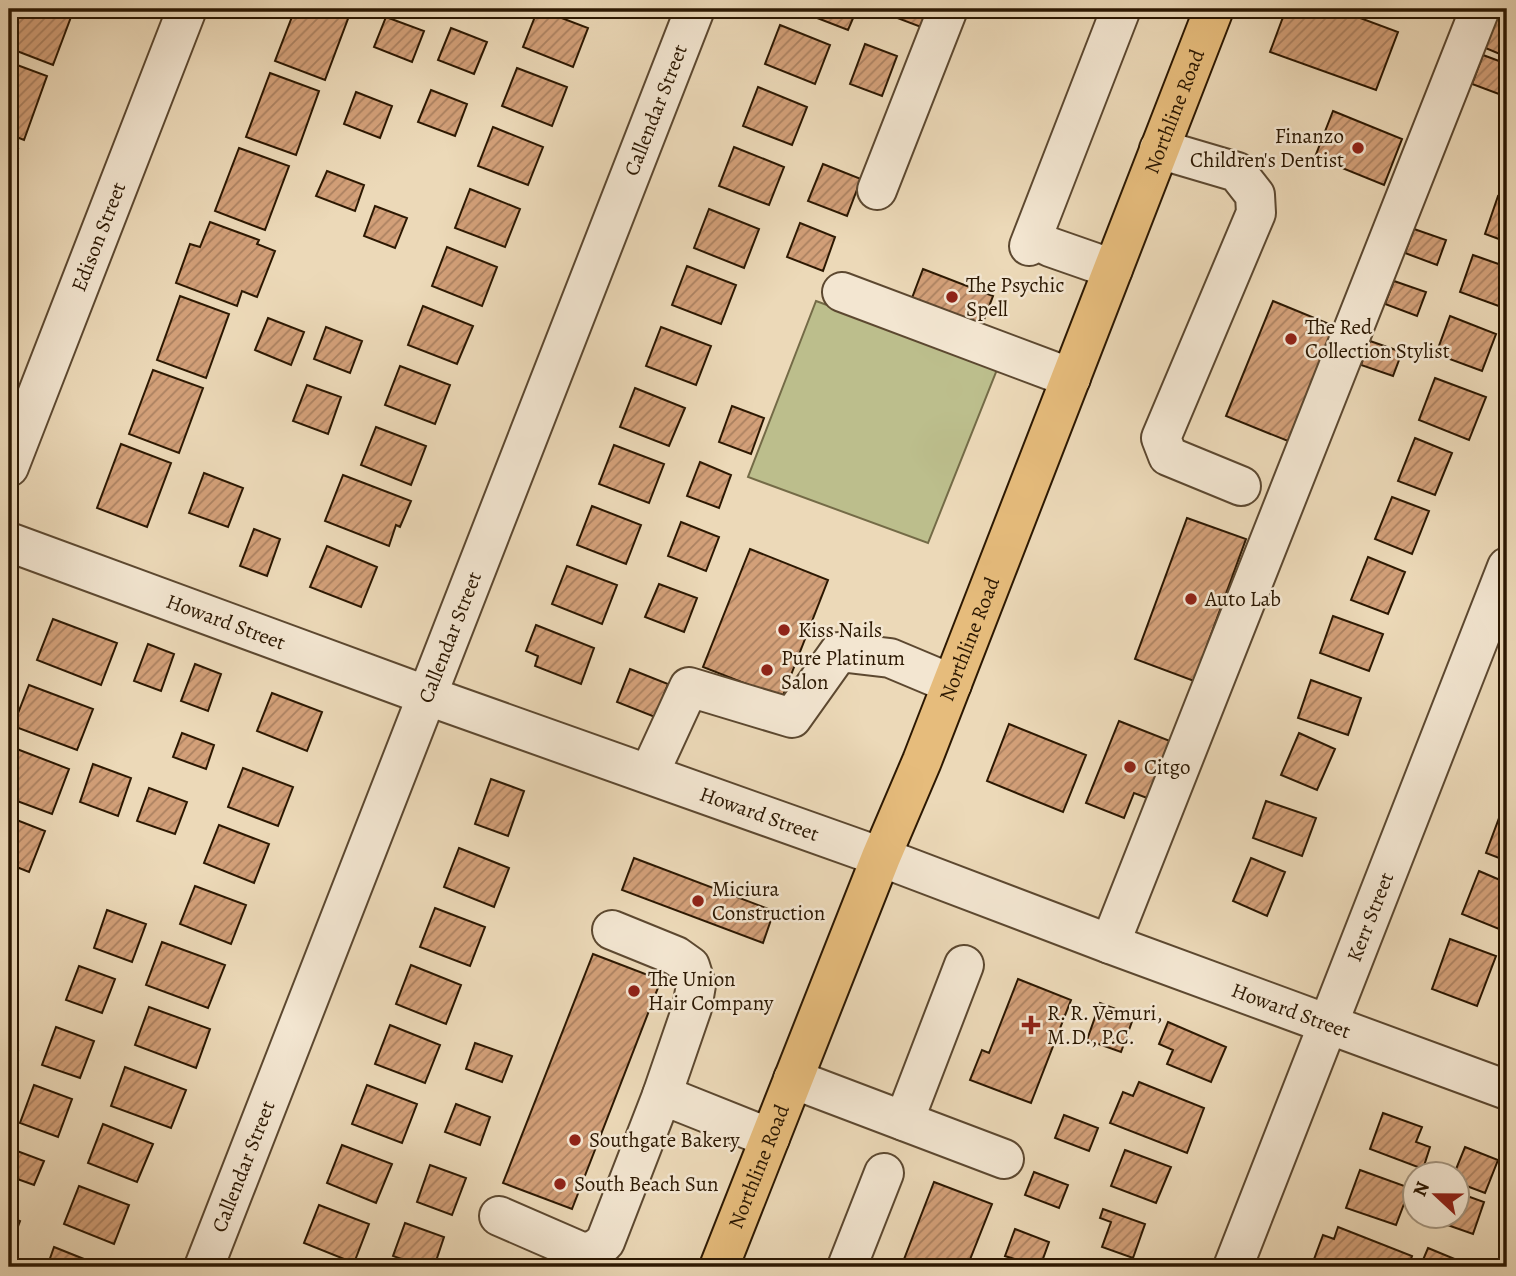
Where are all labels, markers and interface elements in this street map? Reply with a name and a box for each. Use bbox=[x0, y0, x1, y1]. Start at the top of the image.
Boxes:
street label: Callendar Street bbox=[617, 40, 694, 180]
street label: Northline Road bbox=[1137, 45, 1211, 178]
place label: Finanzo Children's Dentist bbox=[1190, 122, 1344, 174]
marker: Finanzo Children's Dentist bbox=[1350, 140, 1366, 156]
street label: Edison Street bbox=[65, 178, 132, 296]
place label: The Psychic Spell bbox=[966, 271, 1064, 323]
marker: The Psychic Spell bbox=[944, 289, 960, 305]
place label: The Red Collection Stylist bbox=[1305, 313, 1450, 365]
marker: The Red Collection Stylist bbox=[1283, 331, 1299, 347]
street label: Callendar Street bbox=[411, 567, 488, 707]
street label: Northline Road bbox=[933, 572, 1006, 705]
place label: Auto Lab bbox=[1204, 585, 1281, 613]
street label: Howard Street bbox=[162, 587, 289, 656]
marker: Auto Lab bbox=[1183, 591, 1199, 607]
place label: Kiss Nails bbox=[798, 616, 882, 644]
marker: Kiss Nails bbox=[776, 622, 792, 638]
place label: Pure Platinum Salon bbox=[781, 644, 905, 696]
marker: Pure Platinum Salon bbox=[759, 662, 775, 678]
place label: Citgo bbox=[1144, 753, 1191, 781]
marker: Citgo bbox=[1122, 759, 1138, 775]
street label: Howard Street bbox=[696, 780, 823, 848]
street label: Kerr Street bbox=[1340, 868, 1400, 966]
place label: Miciura Construction bbox=[712, 875, 825, 927]
marker: Miciura Construction bbox=[690, 893, 706, 909]
place label: The Union Hair Company bbox=[648, 965, 774, 1017]
street label: Howard Street bbox=[1228, 976, 1354, 1045]
marker: The Union Hair Company bbox=[626, 983, 642, 999]
place label: R. R. Vemuri, M.D., P.C. bbox=[1047, 999, 1163, 1051]
marker: R. R. Vemuri, M.D., P.C. bbox=[1021, 1015, 1041, 1035]
street label: Callendar Street bbox=[205, 1096, 282, 1236]
street label: Northline Road bbox=[722, 1100, 796, 1233]
place label: Southgate Bakery bbox=[589, 1126, 740, 1154]
marker: Southgate Bakery bbox=[567, 1132, 583, 1148]
north arrow bbox=[1400, 1160, 1470, 1230]
place label: South Beach Sun bbox=[574, 1170, 719, 1198]
marker: South Beach Sun bbox=[552, 1176, 568, 1192]
text: N bbox=[1407, 1178, 1436, 1200]

